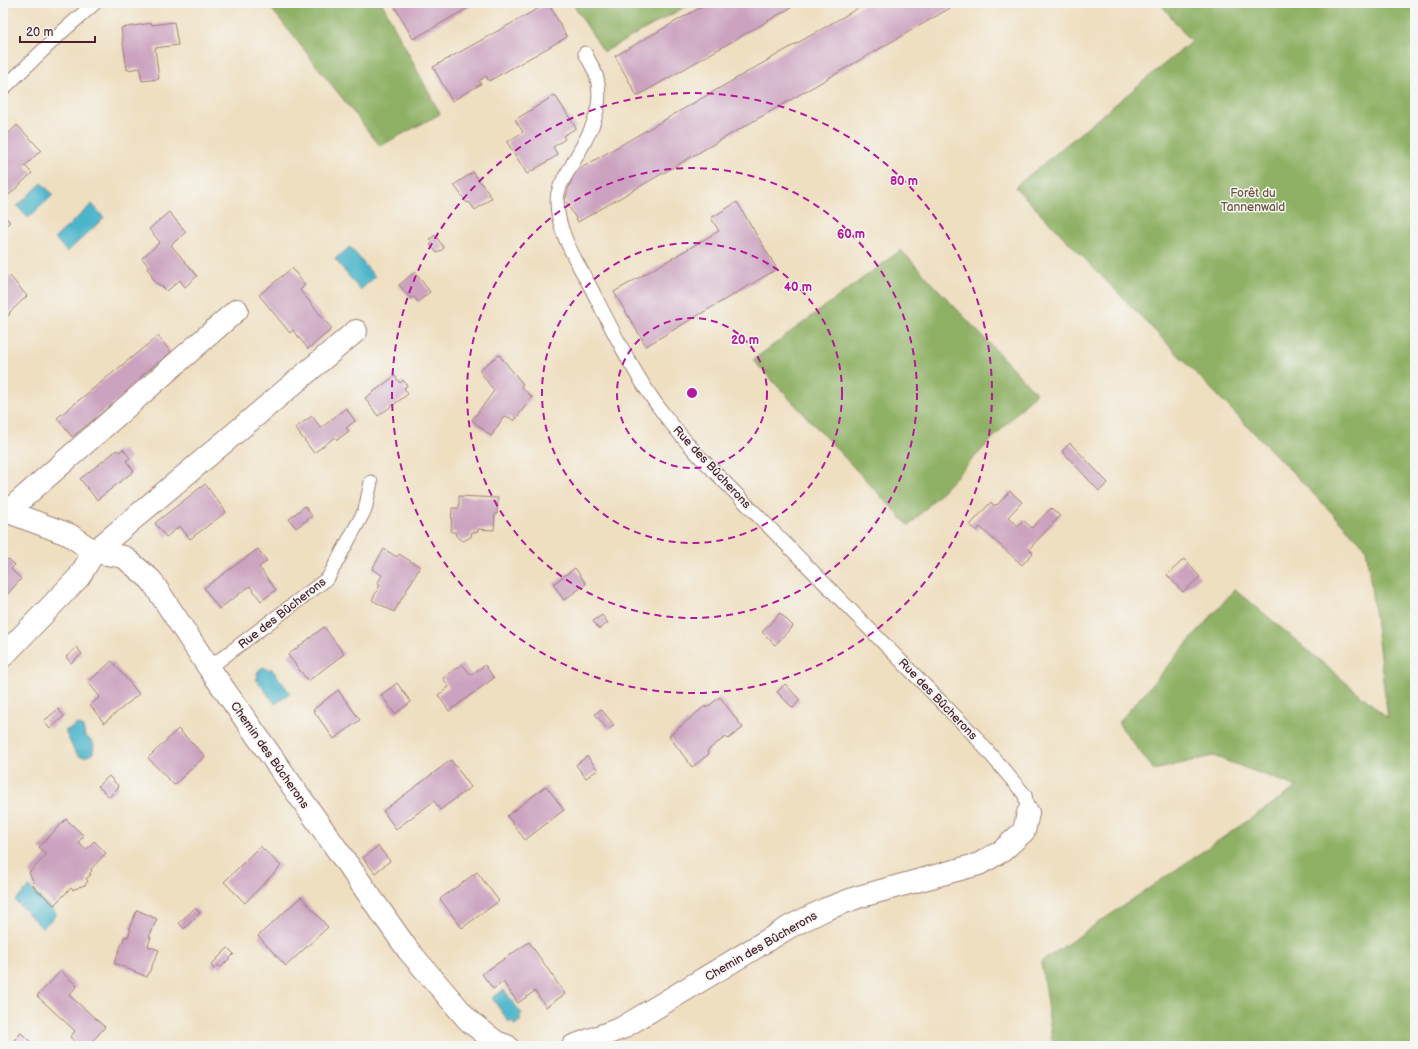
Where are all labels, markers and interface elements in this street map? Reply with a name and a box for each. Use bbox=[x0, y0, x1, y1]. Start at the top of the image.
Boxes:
scale bar bbox=[20, 18, 95, 44]
text: 20 m bbox=[26, 25, 53, 40]
text: 80 m bbox=[890, 174, 918, 189]
park label: Forêt du Tannenwald bbox=[1221, 186, 1285, 215]
text: 60 m bbox=[837, 227, 865, 242]
text: 40 m bbox=[784, 280, 812, 295]
text: 20 m bbox=[731, 333, 759, 348]
centre of rings bbox=[685, 386, 699, 400]
street label: Rue des Bûcherons bbox=[670, 423, 754, 512]
street label: Rue des Bûcherons bbox=[235, 574, 329, 652]
street label: Rue des Bûcherons bbox=[895, 655, 980, 743]
street label: Chemin des Bûcherons bbox=[227, 699, 312, 812]
street label: Chemin des Bûcherons bbox=[703, 908, 820, 985]

